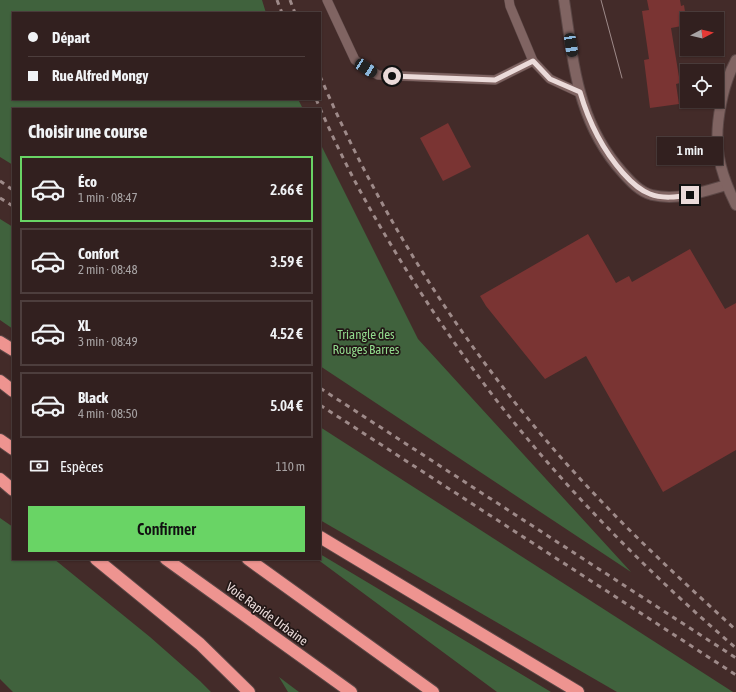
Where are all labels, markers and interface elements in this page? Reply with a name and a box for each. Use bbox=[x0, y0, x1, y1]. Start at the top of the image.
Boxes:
north arrow bbox=[680, 12, 724, 56]
map controls bbox=[680, 12, 724, 108]
text: Départ bbox=[52, 29, 90, 46]
car bbox=[563, 32, 579, 58]
car bbox=[353, 56, 379, 80]
button: locate bbox=[680, 64, 724, 108]
text: Rue Alfred Mongy bbox=[52, 67, 148, 84]
route start bbox=[383, 67, 401, 85]
text: Choisir une course bbox=[28, 121, 147, 142]
callout: 1 min bbox=[657, 137, 723, 165]
text: 1 min bbox=[677, 143, 703, 158]
icon: car bbox=[30, 171, 66, 207]
text: Éco bbox=[78, 173, 97, 190]
text: 2.66 € bbox=[270, 181, 303, 198]
route end bbox=[681, 186, 699, 204]
text: 1 min · 08:47 bbox=[78, 190, 138, 205]
icon: car bbox=[30, 243, 66, 279]
text: Confort bbox=[78, 245, 119, 262]
text: 3.59 € bbox=[270, 253, 303, 270]
text: 2 min · 08:48 bbox=[78, 262, 138, 277]
icon: car bbox=[30, 315, 66, 351]
text: XL bbox=[78, 317, 91, 334]
text: 4.52 € bbox=[270, 325, 303, 342]
park label: Triangle des Rouges Barres bbox=[333, 327, 400, 357]
text: 3 min · 08:49 bbox=[78, 334, 138, 349]
icon: car bbox=[30, 387, 66, 423]
text: Black bbox=[78, 389, 108, 406]
text: 5.04 € bbox=[270, 397, 303, 414]
text: 4 min · 08:50 bbox=[78, 406, 138, 421]
icon: cash bbox=[28, 455, 50, 477]
text: Espèces bbox=[60, 458, 103, 475]
text: 110 m bbox=[276, 459, 305, 474]
button: Confirmer bbox=[28, 506, 305, 552]
street label: Voie Rapide Urbaine bbox=[223, 579, 311, 649]

